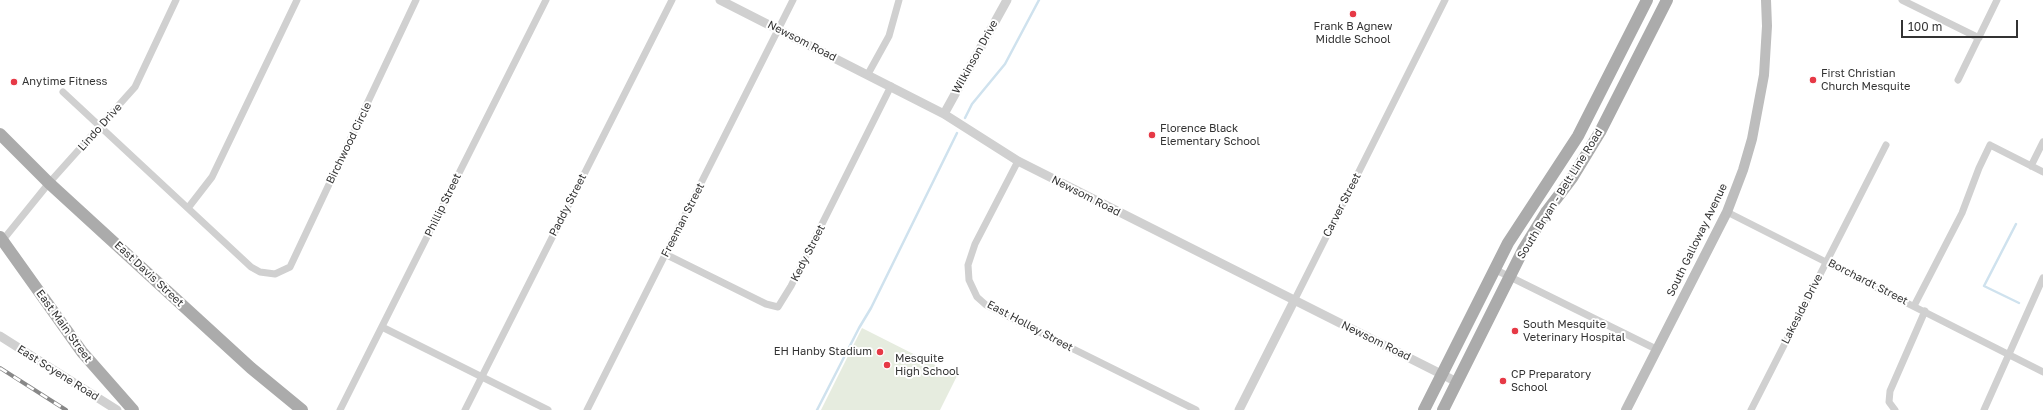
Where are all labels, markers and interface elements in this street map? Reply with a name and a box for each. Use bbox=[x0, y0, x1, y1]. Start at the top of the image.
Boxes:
marker: Frank B Agnew Middle School bbox=[1348, 9, 1358, 19]
scale bar bbox=[1903, 12, 2020, 38]
street label: Newsom Road bbox=[765, 18, 839, 64]
street label: Wilkinson Drive bbox=[949, 18, 1001, 96]
text: 100 m bbox=[1908, 19, 1942, 34]
place label: Frank B Agnew Middle School bbox=[1314, 20, 1392, 46]
place label: First Christian Church Mesquite bbox=[1821, 67, 1910, 93]
place label: Anytime Fitness bbox=[22, 75, 107, 89]
marker: First Christian Church Mesquite bbox=[1808, 75, 1818, 85]
marker: Anytime Fitness bbox=[9, 77, 19, 87]
street label: Birchwood Circle bbox=[324, 100, 374, 186]
street label: Lindo Drive bbox=[75, 101, 125, 153]
place label: Florence Black Elementary School bbox=[1160, 122, 1260, 148]
street label: South Bryan - Belt Line Road bbox=[1514, 126, 1606, 262]
marker: Florence Black Elementary School bbox=[1147, 130, 1157, 140]
street label: Phillip Street bbox=[422, 171, 464, 239]
street label: Carver Street bbox=[1320, 171, 1364, 239]
street label: Paddy Street bbox=[547, 172, 589, 238]
street label: Newsom Road bbox=[1049, 173, 1123, 219]
street label: Freeman Street bbox=[659, 181, 707, 259]
street label: South Galloway Avenue bbox=[1664, 181, 1730, 299]
street label: Kedy Street bbox=[788, 222, 828, 284]
street label: East Davis Street bbox=[112, 239, 186, 309]
street label: Borchardt Street bbox=[1826, 256, 1910, 308]
street label: Lakeside Drive bbox=[1779, 272, 1825, 346]
street label: East Main Street bbox=[33, 287, 95, 365]
street label: East Holley Street bbox=[985, 298, 1075, 354]
place label: South Mesquite Veterinary Hospital bbox=[1523, 318, 1625, 344]
street label: Newsom Road bbox=[1339, 319, 1413, 363]
marker: South Mesquite Veterinary Hospital bbox=[1510, 326, 1520, 336]
street label: East Scyene Road bbox=[15, 343, 101, 403]
place label: EH Hanby Stadium bbox=[774, 345, 872, 359]
marker: EH Hanby Stadium bbox=[875, 347, 885, 357]
place label: Mesquite High School bbox=[895, 352, 959, 378]
marker: Mesquite High School bbox=[882, 360, 892, 370]
place label: CP Preparatory School bbox=[1511, 368, 1591, 394]
marker: CP Preparatory School bbox=[1498, 376, 1508, 386]

